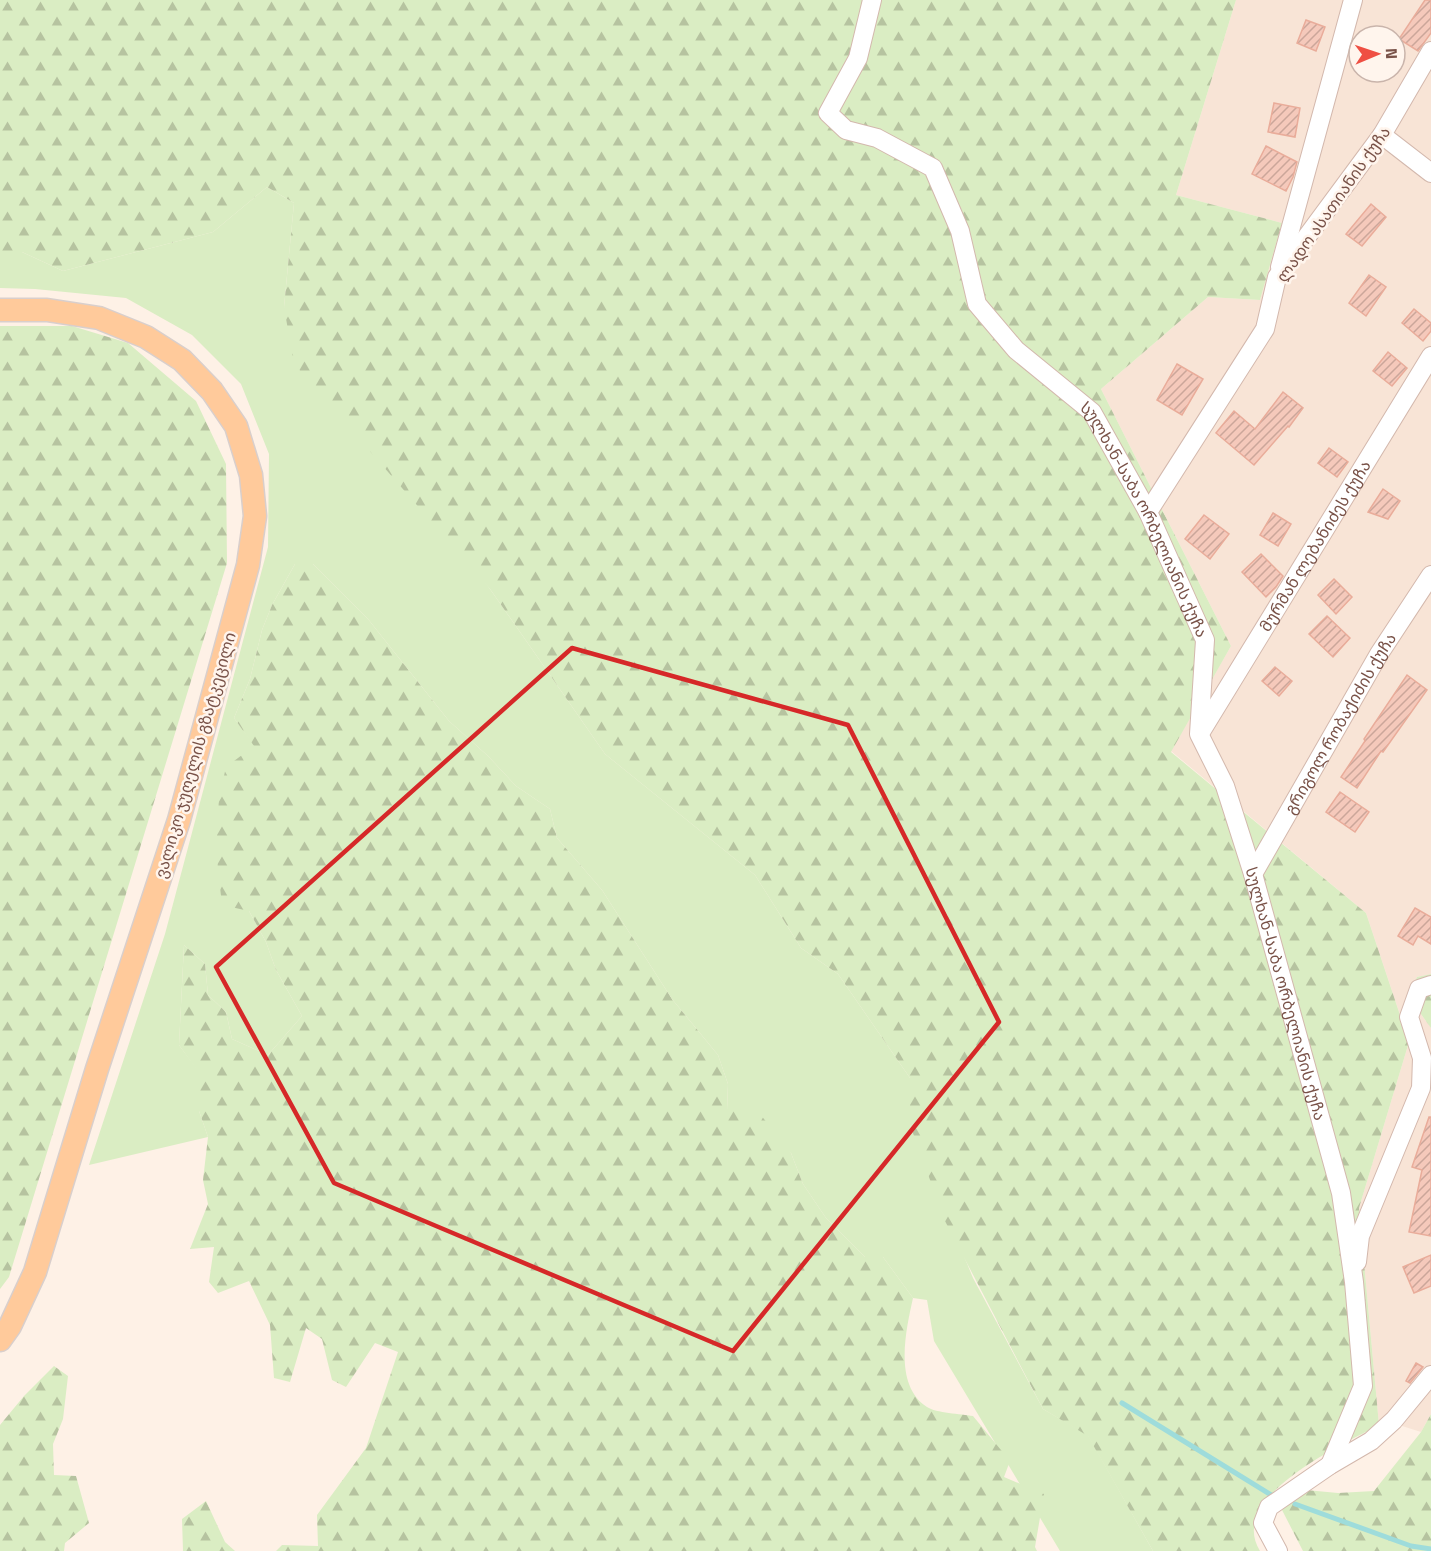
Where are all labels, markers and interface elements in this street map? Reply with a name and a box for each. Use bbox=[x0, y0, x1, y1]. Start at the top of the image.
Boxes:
north arrow bbox=[1347, 24, 1407, 84]
text: N bbox=[1380, 48, 1404, 59]
street label: ლადო ასათიანის ქუჩა bbox=[1270, 121, 1396, 287]
street label: სულხან-საბა ორბელიანის ქუჩა bbox=[1076, 395, 1214, 641]
street label: მურმან ლებანიძეს ქუჩა bbox=[1253, 455, 1377, 636]
street label: გრიგოლ რობაქიძის ქუჩა bbox=[1278, 628, 1402, 818]
street label: ვალიკო ჯუღელის გზატკეცილი bbox=[148, 629, 242, 881]
street label: სულხან-საბა ორბელიანის ქუჩა bbox=[1239, 864, 1332, 1123]

